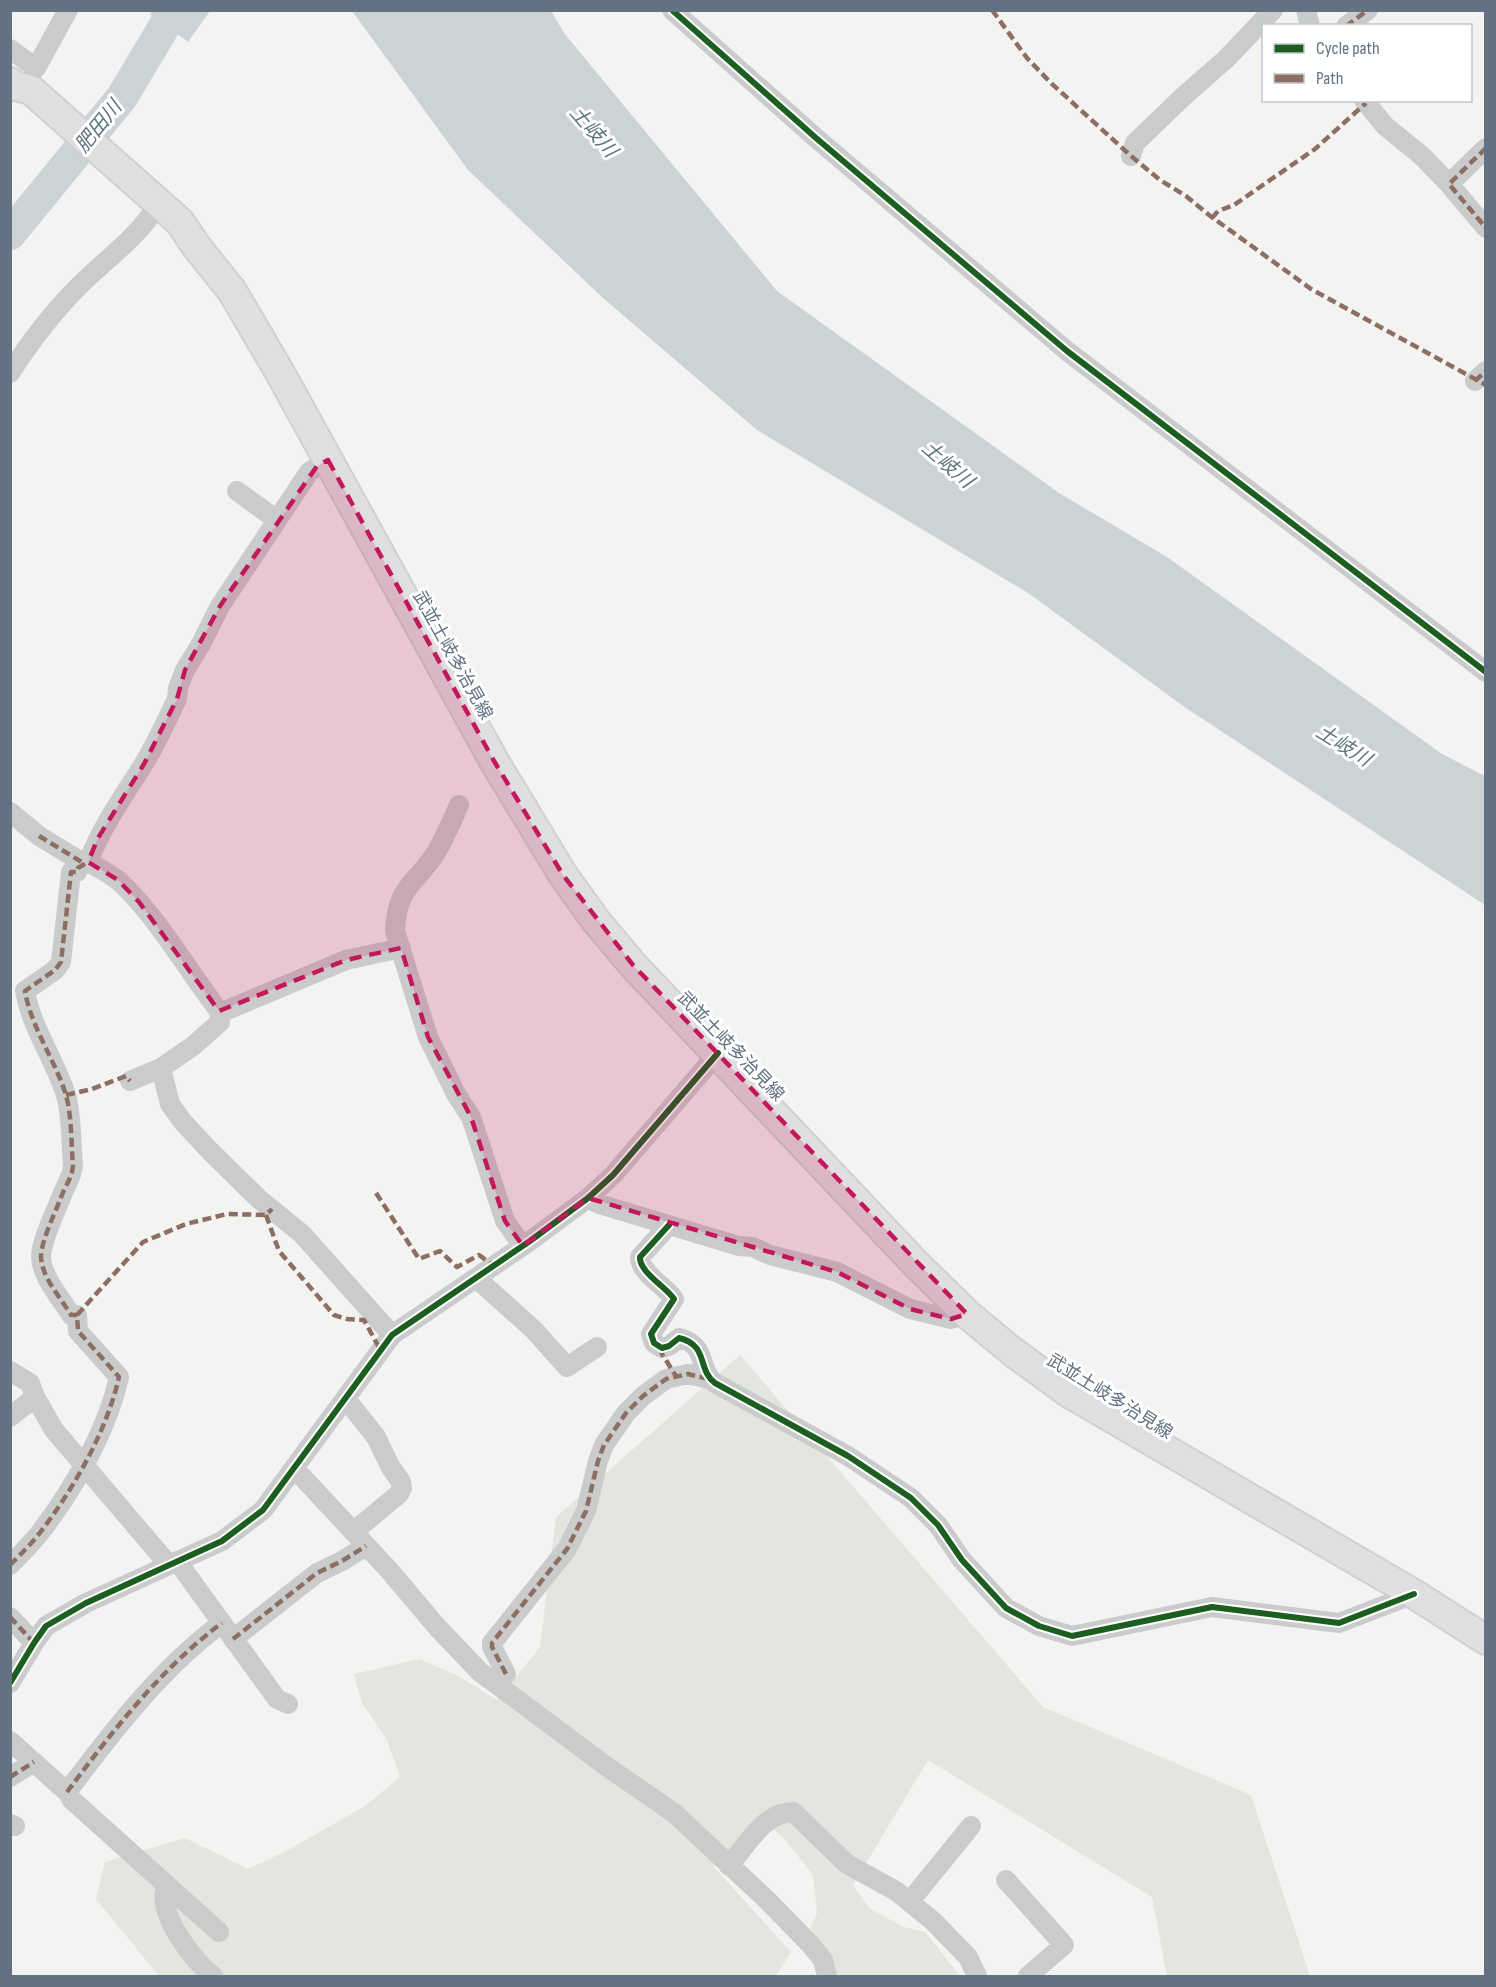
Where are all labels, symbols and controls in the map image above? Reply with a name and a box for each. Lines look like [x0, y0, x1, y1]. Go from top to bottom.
legend [1262, 24, 1472, 102]
text: Cycle path [1316, 38, 1380, 59]
text: Path [1316, 68, 1344, 89]
water label: 肥田川 [71, 94, 128, 157]
water label: 土岐川 [565, 101, 623, 164]
water label: 土岐川 [917, 436, 979, 495]
street label: 武並土岐多治見線 [408, 587, 497, 723]
water label: 土岐川 [1312, 720, 1377, 773]
street label: 武並土岐多治見線 [673, 987, 788, 1105]
street label: 武並土岐多治見線 [1043, 1349, 1176, 1443]

